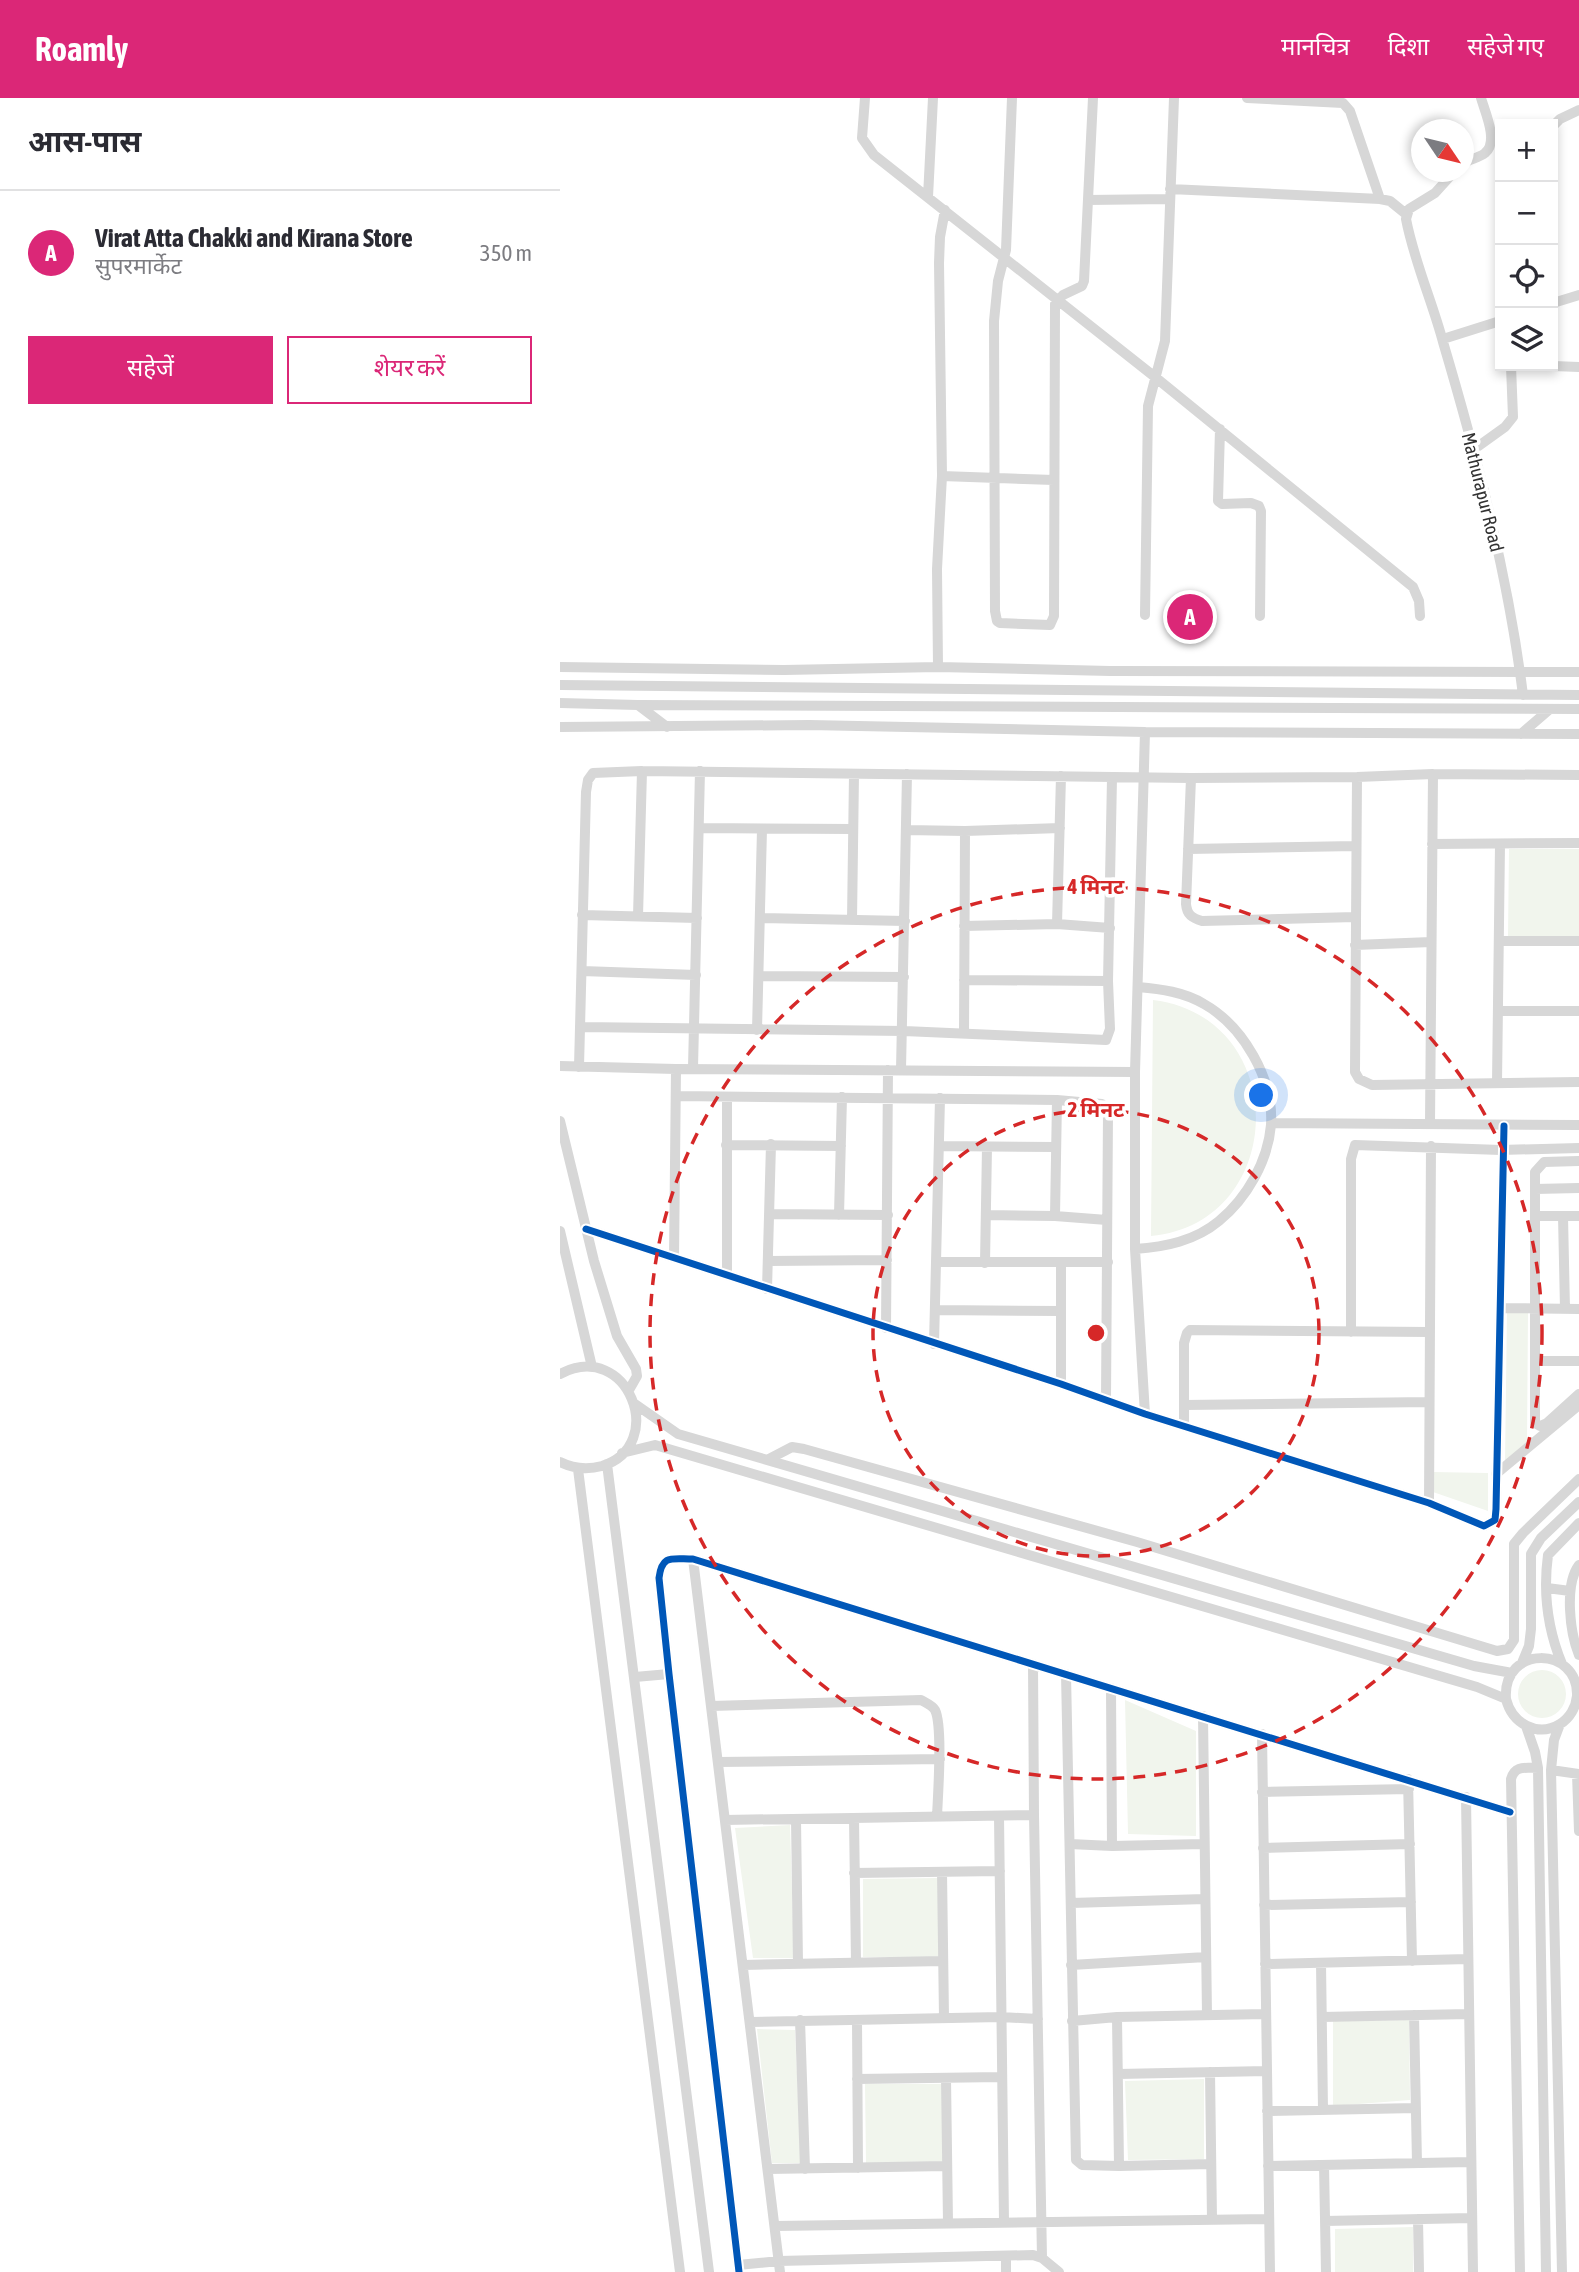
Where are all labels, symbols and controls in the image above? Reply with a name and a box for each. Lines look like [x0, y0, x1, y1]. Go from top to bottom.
text: Roamly [35, 30, 128, 68]
text: मानचित्र [1281, 33, 1350, 60]
text: दिशा [1388, 33, 1429, 60]
text: सहेजे गए [1467, 33, 1544, 60]
north arrow [1411, 119, 1474, 182]
map controls [1495, 119, 1558, 371]
button: + [1495, 119, 1558, 182]
text: आस-पास [28, 124, 141, 158]
button: − [1495, 182, 1558, 245]
text: Virat Atta Chakki and Kirana Store [95, 223, 413, 253]
text: A [45, 240, 57, 266]
text: 350 m [480, 240, 532, 266]
button: locate [1495, 245, 1558, 308]
text: सुपरमार्केट [95, 253, 182, 279]
button: layers [1495, 308, 1558, 371]
button: सहेजें [28, 336, 273, 404]
button: शेयर करें [287, 336, 532, 404]
street label: Mathurapur Road [1458, 430, 1508, 554]
pin: A [1167, 591, 1213, 643]
text: 4 मिनट [1067, 874, 1125, 898]
your location [1244, 1078, 1278, 1112]
text: 2 मिनट [1068, 1097, 1125, 1121]
centre of rings [1084, 1321, 1108, 1345]

